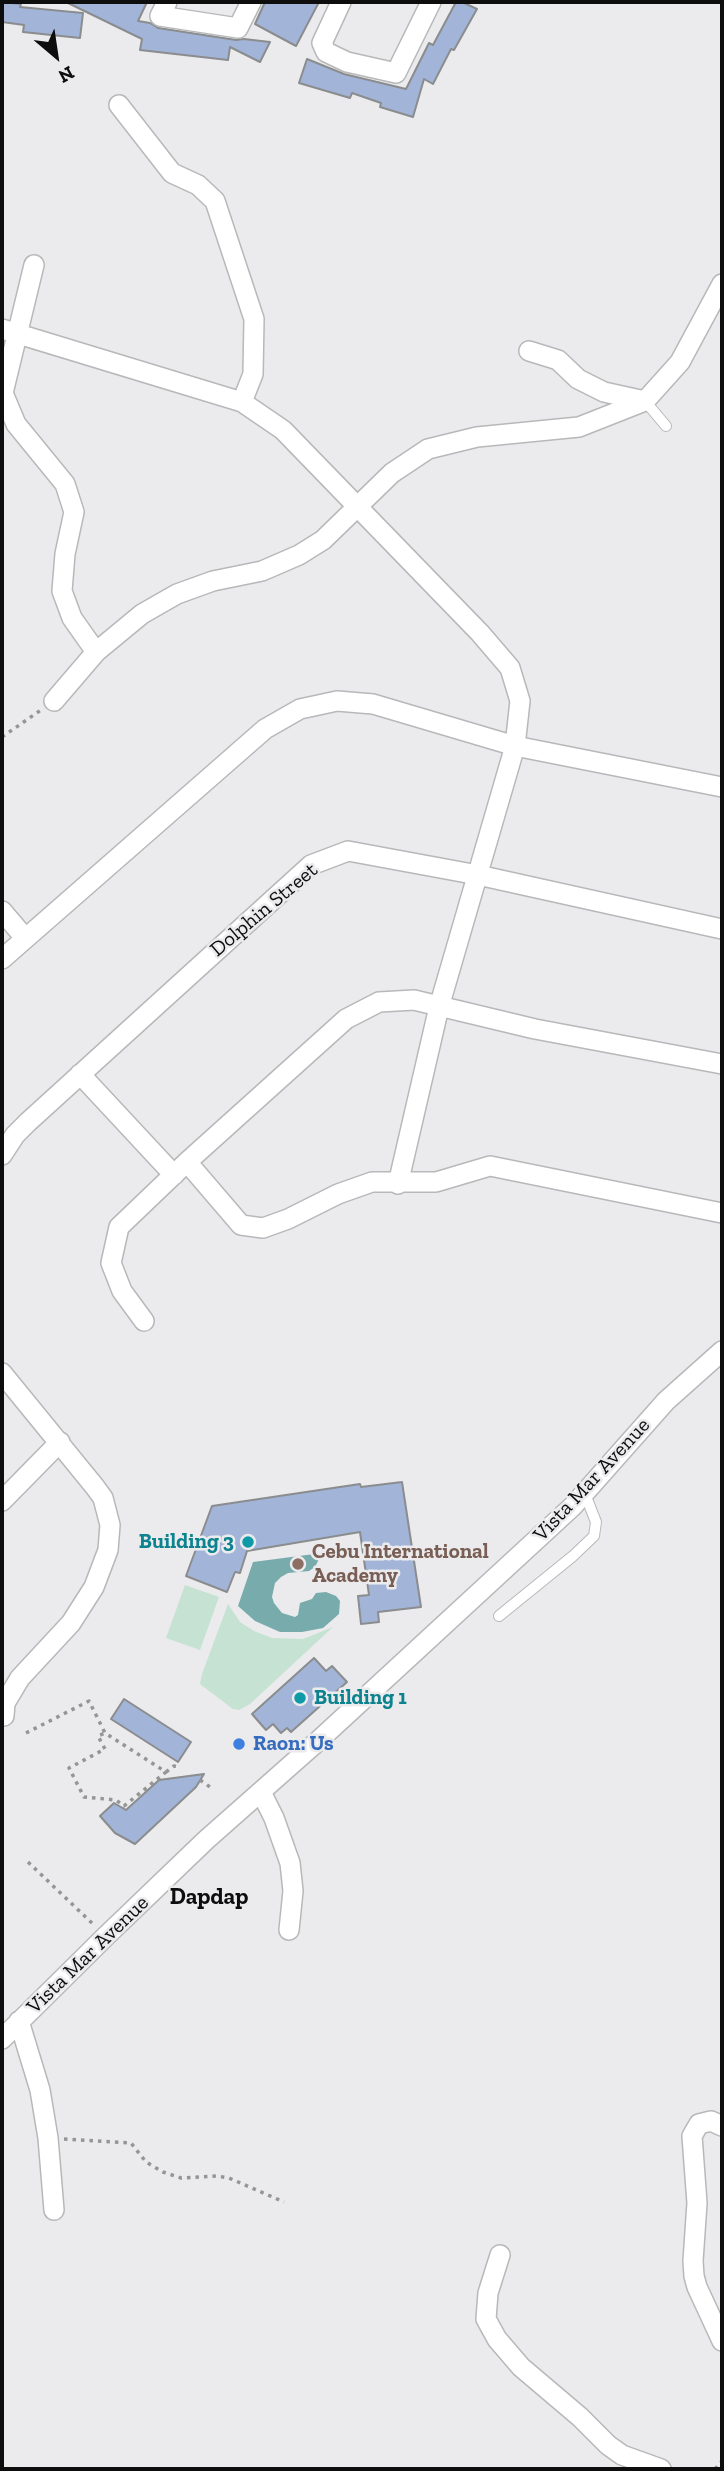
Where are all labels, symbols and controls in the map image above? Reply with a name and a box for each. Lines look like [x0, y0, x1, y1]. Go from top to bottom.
north arrow [21, 21, 91, 91]
text: N [55, 61, 78, 88]
street label: Dolphin Street [205, 858, 323, 962]
street label: Vista Mar Avenue [528, 1413, 656, 1547]
place label: Building 3 [139, 1529, 234, 1555]
marker: Building 3 [240, 1534, 256, 1550]
place label: Cebu International Academy [312, 1539, 489, 1589]
marker: Cebu International Academy [290, 1556, 306, 1572]
place label: Building 1 [314, 1685, 407, 1711]
marker: Building 1 [292, 1690, 308, 1706]
place label: Raon: Us [253, 1731, 334, 1757]
marker: Raon: Us [231, 1736, 247, 1752]
district label: Dapdap [170, 1883, 248, 1911]
street label: Vista Mar Avenue [22, 1891, 154, 2019]

